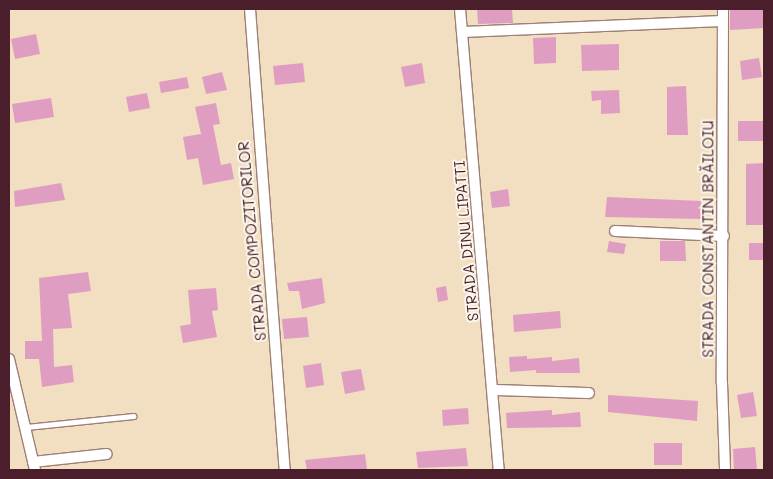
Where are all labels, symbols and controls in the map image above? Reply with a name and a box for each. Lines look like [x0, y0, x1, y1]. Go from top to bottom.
street label: STRADA CONSTANTIN BRĂILOIU [699, 120, 717, 358]
street label: STRADA COMPOZITORILOR [234, 140, 270, 342]
street label: STRADA DINU LIPATTI [450, 160, 482, 322]

